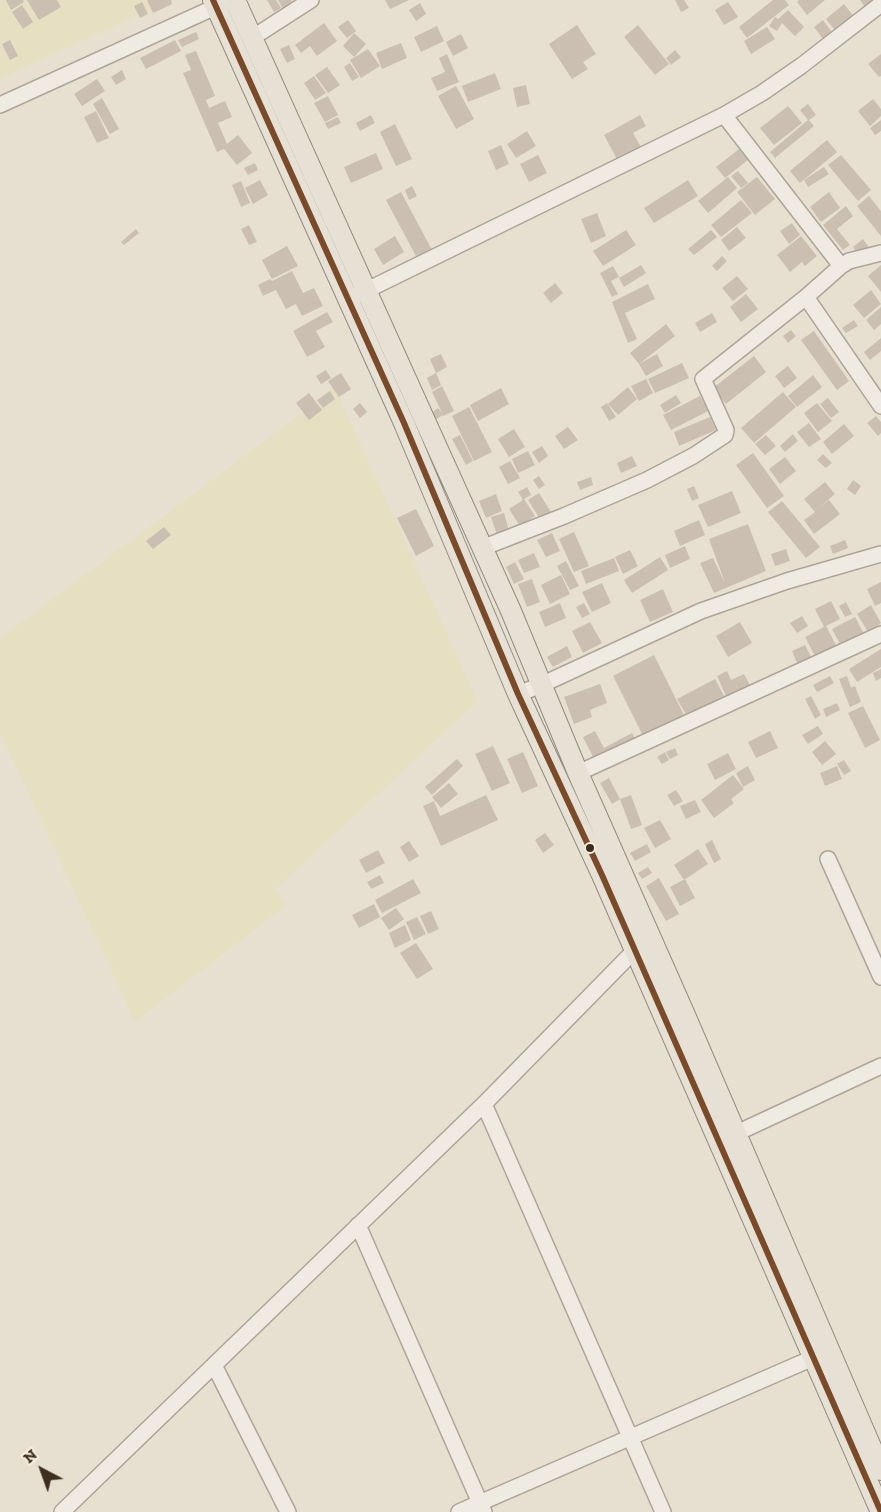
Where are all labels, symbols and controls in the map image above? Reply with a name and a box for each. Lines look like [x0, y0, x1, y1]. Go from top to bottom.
unlabelled marker [584, 842, 596, 854]
north arrow [12, 1440, 72, 1500]
text: N [19, 1445, 41, 1467]

